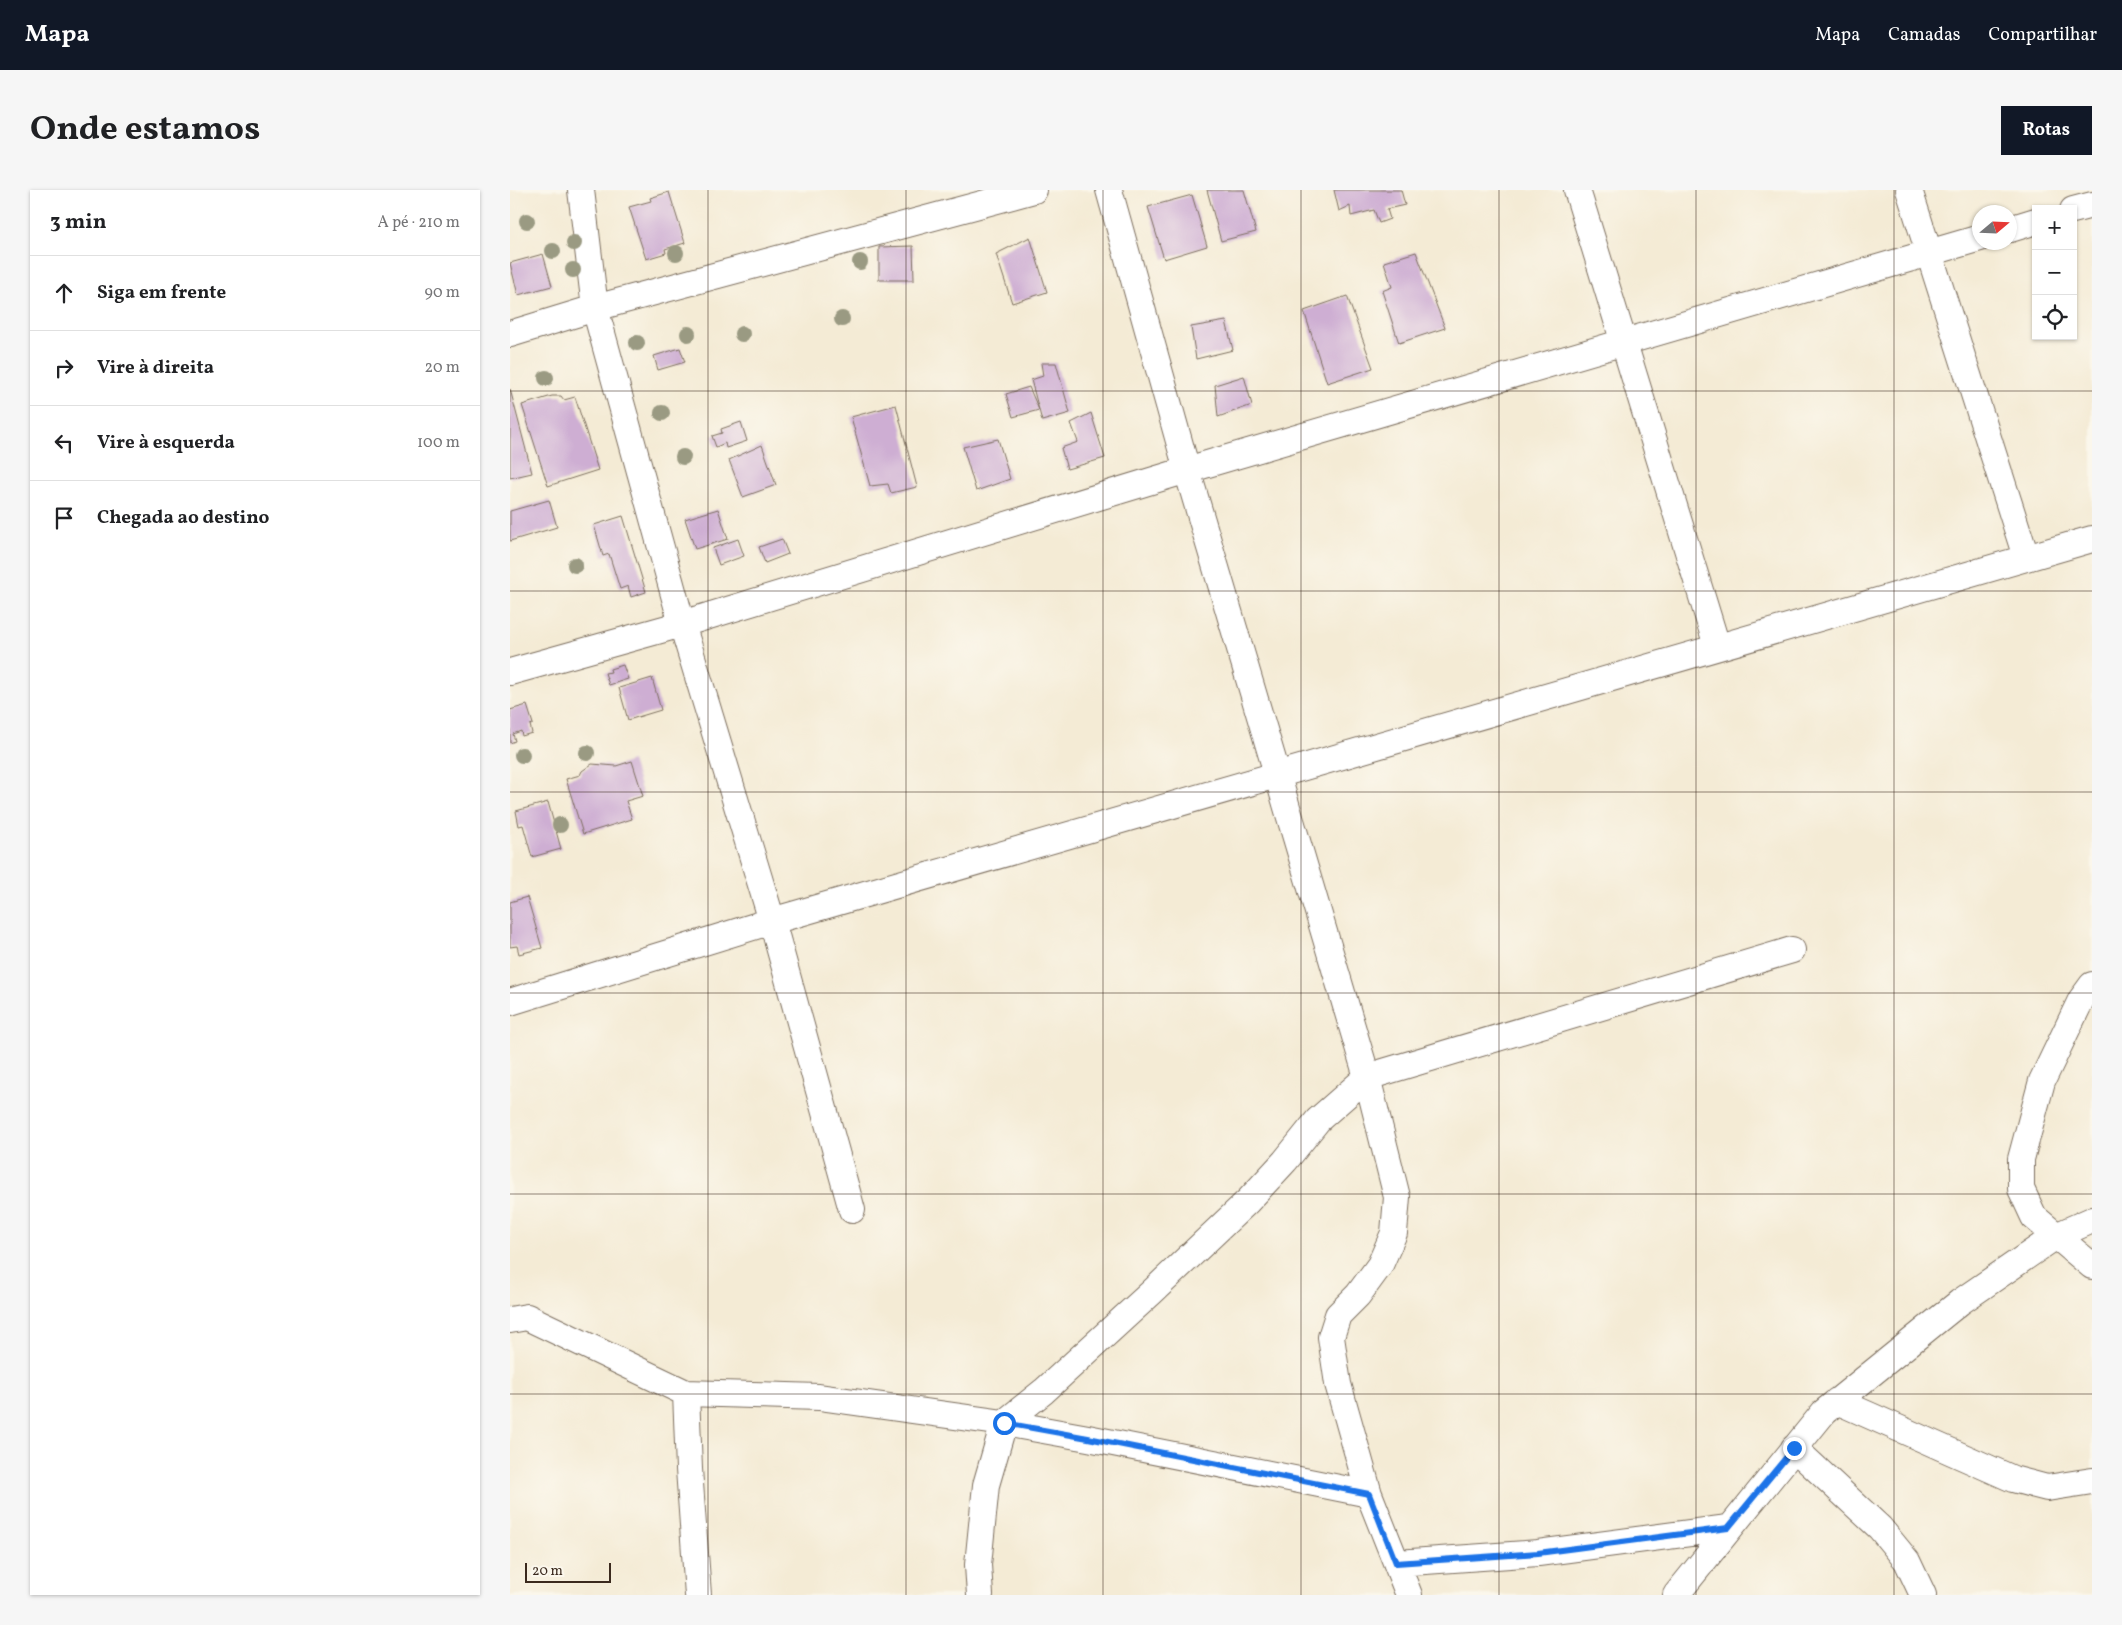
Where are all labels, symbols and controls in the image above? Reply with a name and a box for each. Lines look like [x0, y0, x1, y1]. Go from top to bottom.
text: Mapa [25, 18, 90, 52]
text: Mapa [1815, 23, 1860, 48]
text: Camadas [1888, 23, 1961, 48]
text: Compartilhar [1989, 23, 2097, 48]
text: Onde estamos [30, 106, 260, 154]
button: Rotas [2001, 106, 2092, 155]
north arrow [1972, 205, 2017, 250]
map controls [2032, 205, 2077, 340]
button: + [2032, 205, 2077, 250]
text: 3 min [50, 208, 106, 237]
text: A pé · 210 m [377, 212, 460, 234]
button: − [2032, 250, 2077, 295]
icon: ahead [50, 279, 78, 307]
text: Siga em frente [97, 280, 226, 306]
text: 90 m [424, 282, 460, 304]
button: locate [2032, 295, 2077, 340]
icon: right [50, 354, 78, 382]
text: Vire à direita [97, 355, 214, 381]
text: 20 m [425, 357, 460, 379]
icon: left [50, 429, 78, 457]
text: Vire à esquerda [97, 430, 235, 456]
text: 100 m [417, 432, 460, 454]
icon: arrive [50, 504, 78, 532]
text: Chegada ao destino [97, 505, 269, 531]
route start [993, 1412, 1016, 1435]
route end [1783, 1437, 1806, 1460]
scale bar [525, 1560, 611, 1583]
text: 20 m [532, 1562, 563, 1581]

